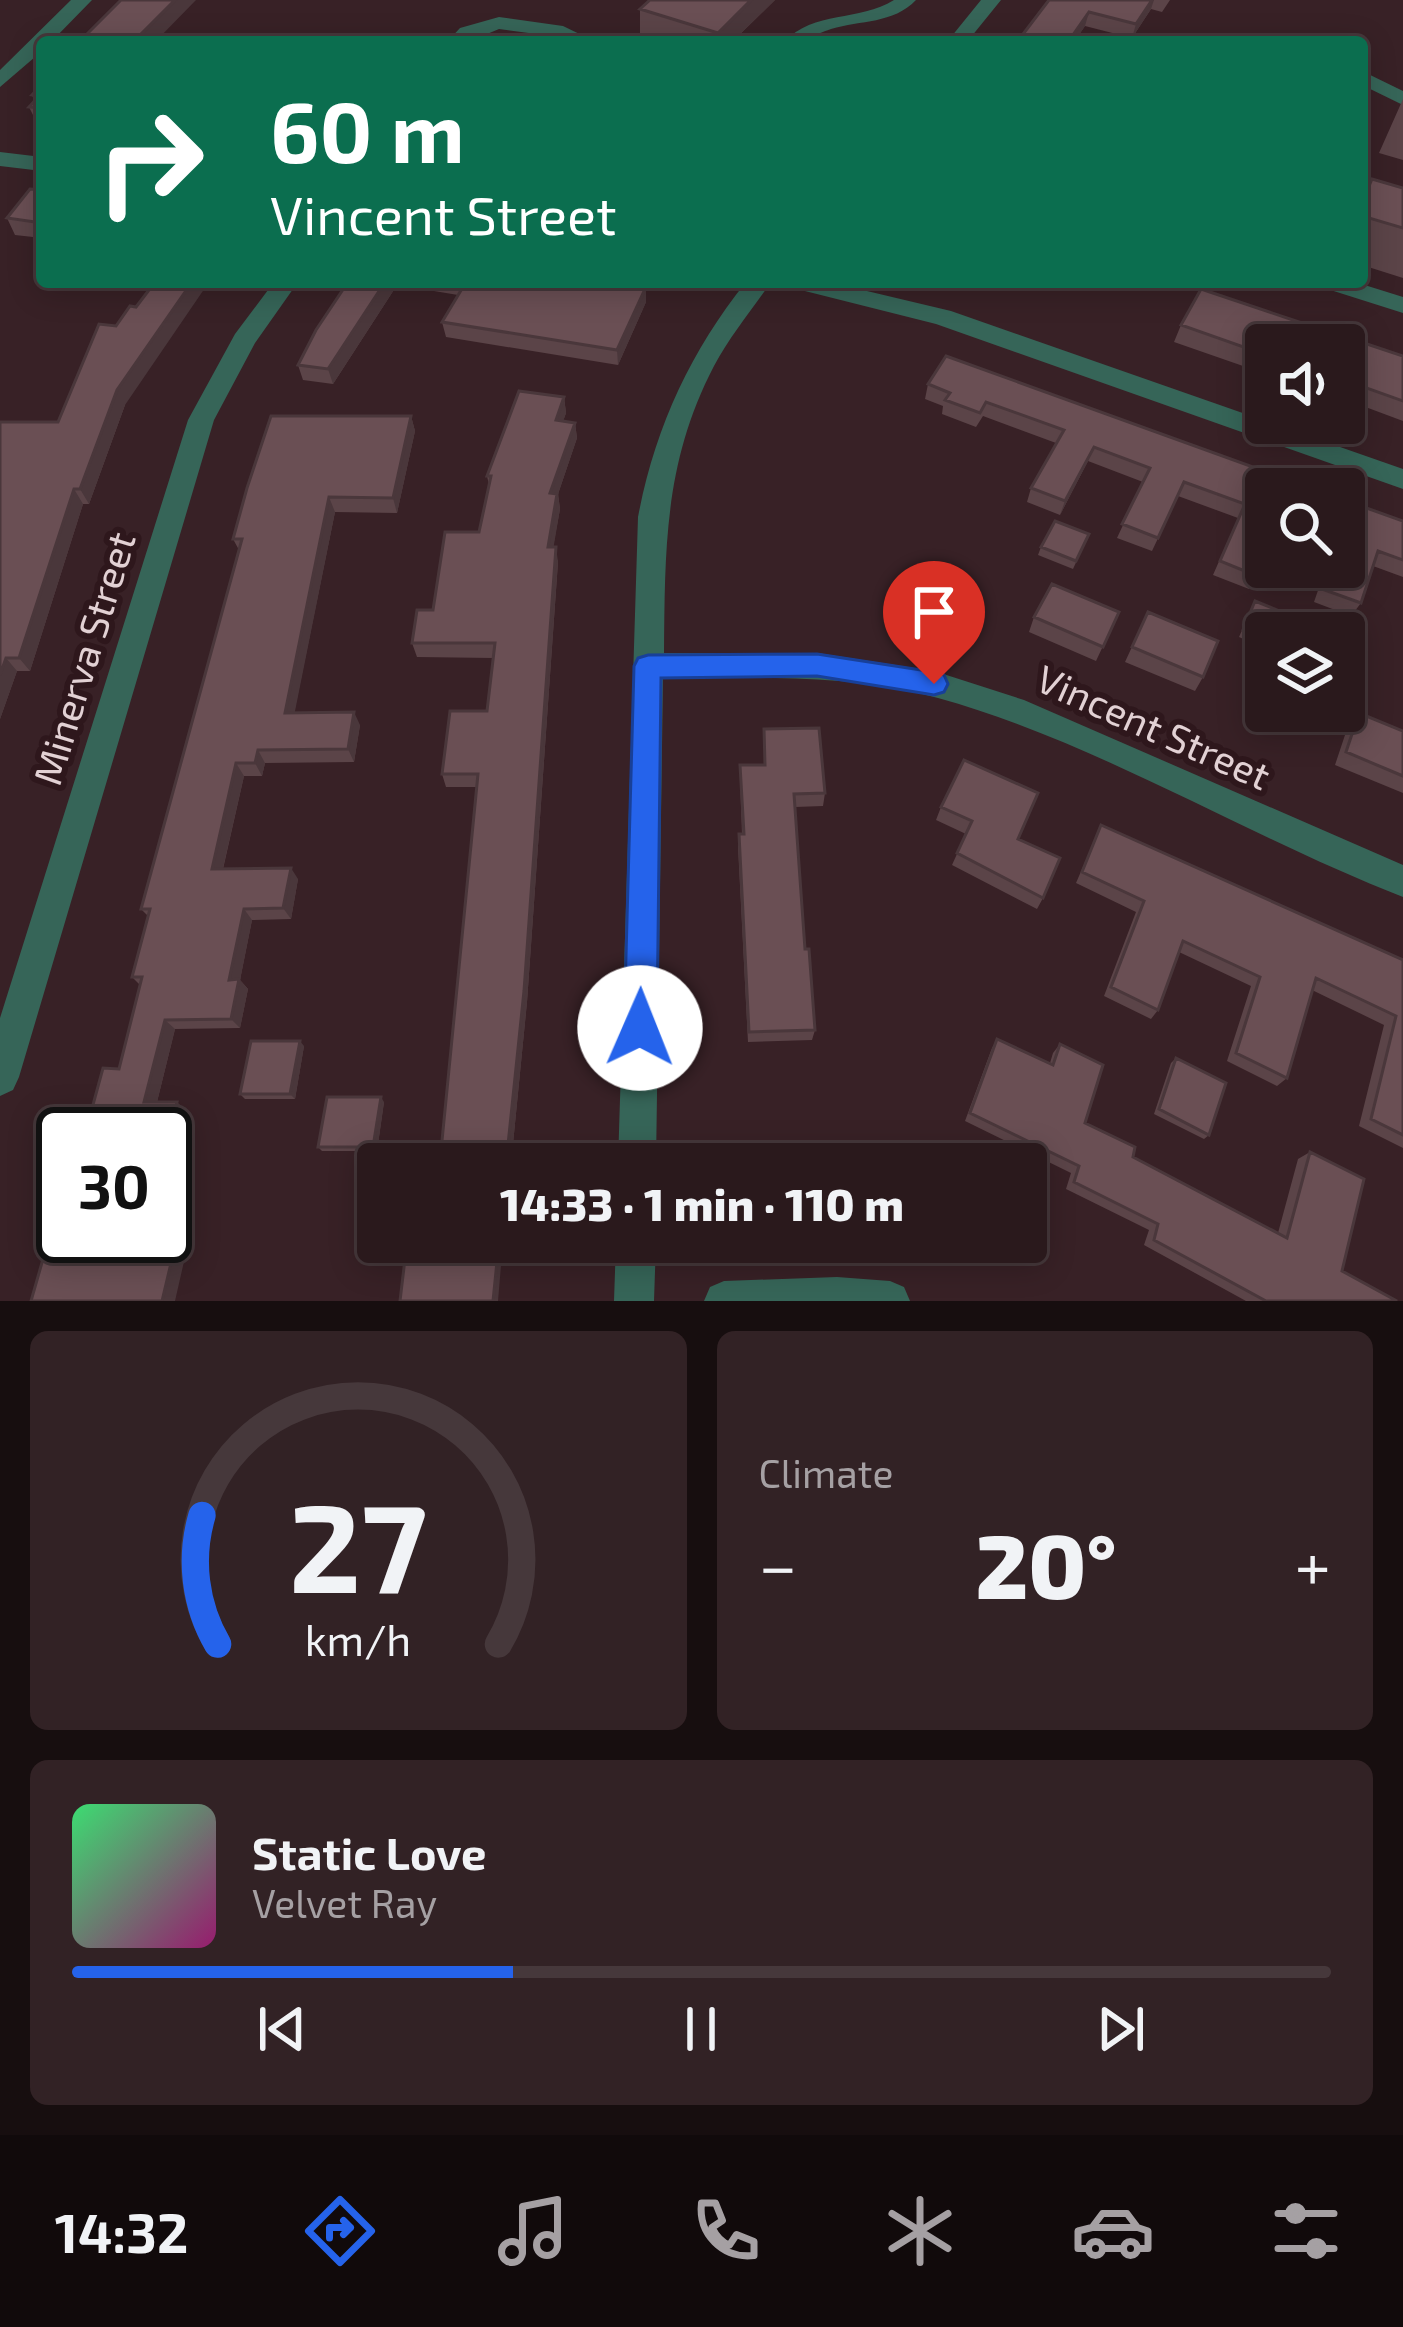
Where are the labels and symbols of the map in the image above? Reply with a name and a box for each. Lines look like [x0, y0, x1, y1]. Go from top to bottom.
street label: Minerva Street [22, 526, 144, 790]
pin [883, 561, 985, 684]
street label: Vincent Street [1030, 654, 1278, 798]
position arrow [577, 965, 703, 1091]
speed limit sign: 30 [36, 1107, 192, 1263]

